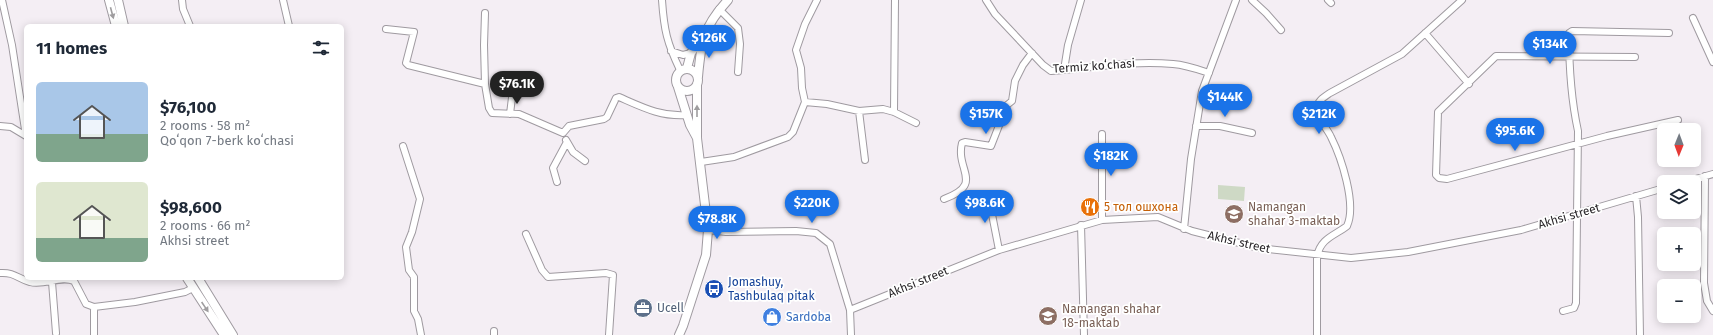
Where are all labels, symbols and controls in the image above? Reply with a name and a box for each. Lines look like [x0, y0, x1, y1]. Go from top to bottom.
one-way arrow [109, 7, 115, 19]
pin: $126K [681, 25, 737, 59]
text: $126K [692, 30, 726, 45]
pin: $134K [1522, 31, 1578, 65]
text: $134K [1532, 36, 1568, 51]
icon: filters [310, 37, 332, 59]
text: 11 homes [36, 38, 107, 59]
street label: Termiz koʻchasi [1052, 55, 1136, 76]
pin: $76.1K [484, 71, 550, 105]
text: $76.1K [499, 76, 535, 91]
pin: $144K [1197, 84, 1253, 118]
text: $144K [1207, 89, 1243, 104]
text: $76,100 [160, 97, 216, 118]
icon: home [68, 98, 116, 146]
pin: $157K [958, 101, 1014, 135]
pin: $212K [1291, 101, 1347, 135]
one-way arrow [694, 104, 700, 117]
text: $157K [969, 106, 1003, 121]
text: $212K [1302, 106, 1336, 121]
text: 2 rooms · 58 m² [160, 118, 250, 133]
pin: $95.6K [1482, 118, 1548, 152]
text: $95.6K [1495, 123, 1535, 138]
north arrow [1657, 123, 1701, 167]
map controls [1657, 123, 1701, 323]
text: Qoʻqon 7-berk koʻchasi [160, 133, 294, 148]
pin: $182K [1083, 143, 1139, 177]
text: $182K [1093, 148, 1129, 163]
button: layers [1657, 175, 1701, 219]
pin: $220K [784, 190, 840, 224]
pin: $98.6K [952, 190, 1018, 224]
text: $220K [794, 195, 830, 210]
text: $98.6K [965, 195, 1005, 210]
restaurant icon: 5 тол ошхона [1079, 196, 1101, 218]
text: $98,600 [160, 197, 222, 218]
icon: home [68, 198, 116, 246]
place label: 5 тол ошхона [1104, 200, 1178, 214]
place label: Namangan shahar 3-maktab [1248, 200, 1340, 228]
street label: Akhsi street [1536, 200, 1602, 232]
school or university icon: Namangan shahar 3-maktab [1223, 203, 1245, 225]
pin: $78.8K [684, 206, 750, 240]
text: $78.8K [697, 211, 737, 226]
text: 2 rooms · 66 m² [160, 218, 251, 233]
button: + [1657, 227, 1701, 271]
street label: Akhsi street [1206, 228, 1272, 256]
text: Akhsi street [160, 233, 229, 248]
street label: Akhsi street [886, 263, 951, 300]
place label: Jomashuy, Tashbulaq pitak [728, 275, 815, 303]
bus stop icon: Jomashuy, Tashbulaq pitak [703, 278, 725, 300]
button: − [1657, 279, 1701, 323]
office icon: Ucell [632, 297, 654, 319]
place label: Ucell [657, 301, 684, 315]
one-way arrow [201, 302, 209, 312]
place label: Namangan shahar 18-maktab [1062, 302, 1161, 330]
school or university icon: Namangan shahar 18-maktab [1037, 305, 1059, 327]
shop icon: Sardoba [761, 306, 783, 328]
place label: Sardoba [786, 310, 831, 324]

